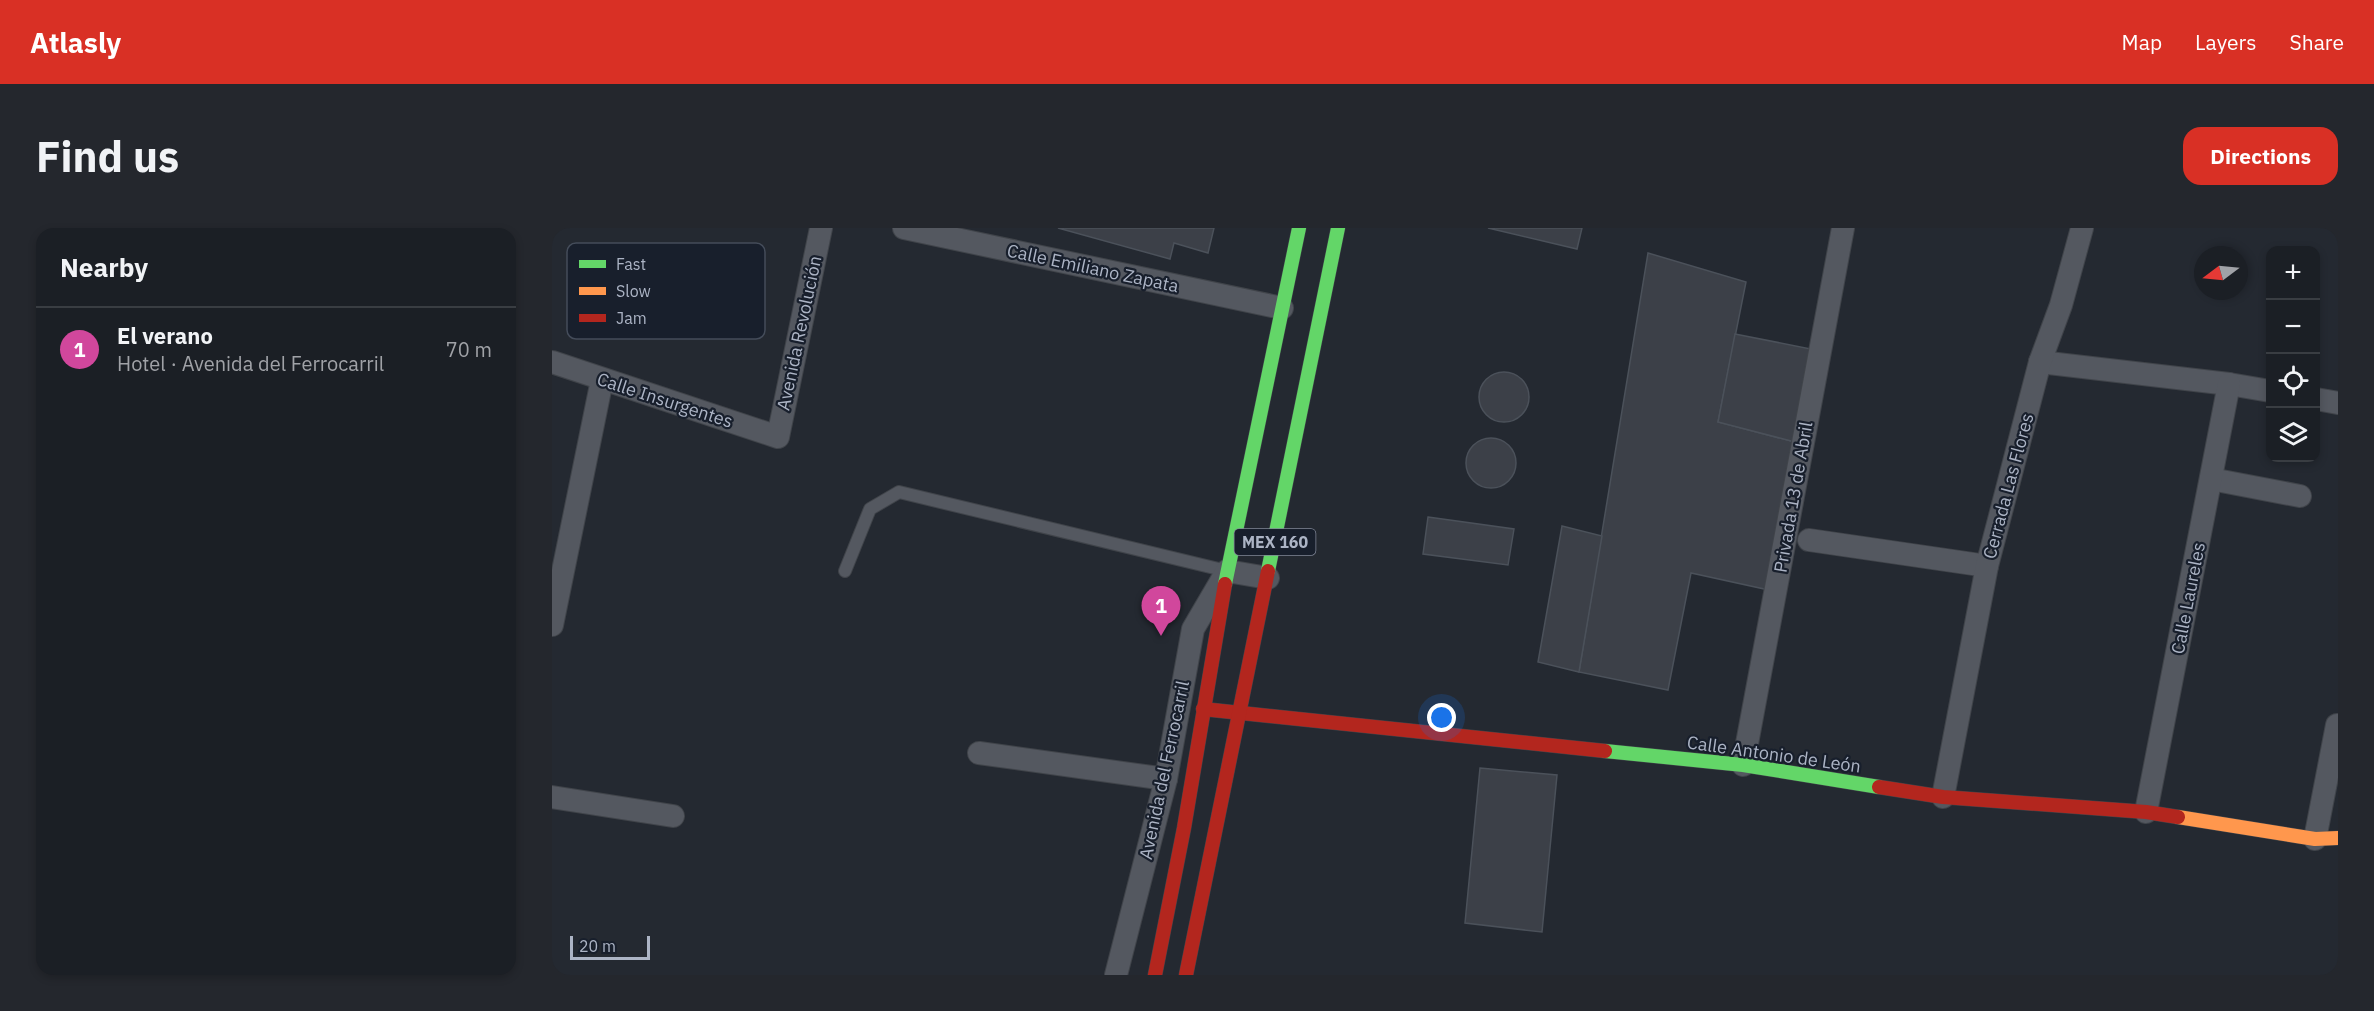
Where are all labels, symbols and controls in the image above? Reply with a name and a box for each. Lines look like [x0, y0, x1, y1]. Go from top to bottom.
text: Atlasly [30, 24, 121, 61]
text: Map [2122, 28, 2162, 56]
text: Layers [2195, 28, 2257, 56]
text: Share [2290, 28, 2344, 56]
button: Directions [2183, 127, 2338, 185]
text: Find us [36, 129, 179, 184]
street label: Calle Emiliano Zapata [1005, 239, 1181, 298]
legend [567, 243, 765, 339]
north arrow [2194, 246, 2248, 300]
map controls [2266, 246, 2320, 462]
button: + [2266, 246, 2320, 300]
text: Nearby [60, 250, 148, 284]
text: Fast [616, 254, 646, 274]
street label: Avenida Revolución [771, 254, 827, 412]
text: Slow [616, 281, 651, 301]
button: − [2266, 300, 2320, 354]
text: Jam [616, 308, 647, 328]
text: El verano [117, 321, 213, 350]
text: 1 [74, 336, 86, 363]
text: 70 m [446, 336, 492, 363]
text: Hotel · Avenida del Ferrocarril [117, 350, 384, 377]
button: locate [2266, 354, 2320, 408]
street label: Calle Insurgentes [594, 367, 736, 433]
button: layers [2266, 408, 2320, 462]
street label: Cerrada Las Flores [1977, 411, 2039, 561]
street label: Privada 13 de Abril [1768, 420, 1818, 574]
road number: MEX 160 [1234, 529, 1316, 555]
street label: Calle Laureles [2166, 540, 2210, 656]
pin: 1 [1142, 586, 1180, 636]
street label: Avenida del Ferrocarril [1134, 678, 1194, 862]
your location [1427, 703, 1456, 732]
street label: Calle Antonio de León [1686, 730, 1862, 778]
scale bar [570, 933, 650, 960]
text: 20 m [579, 936, 616, 956]

